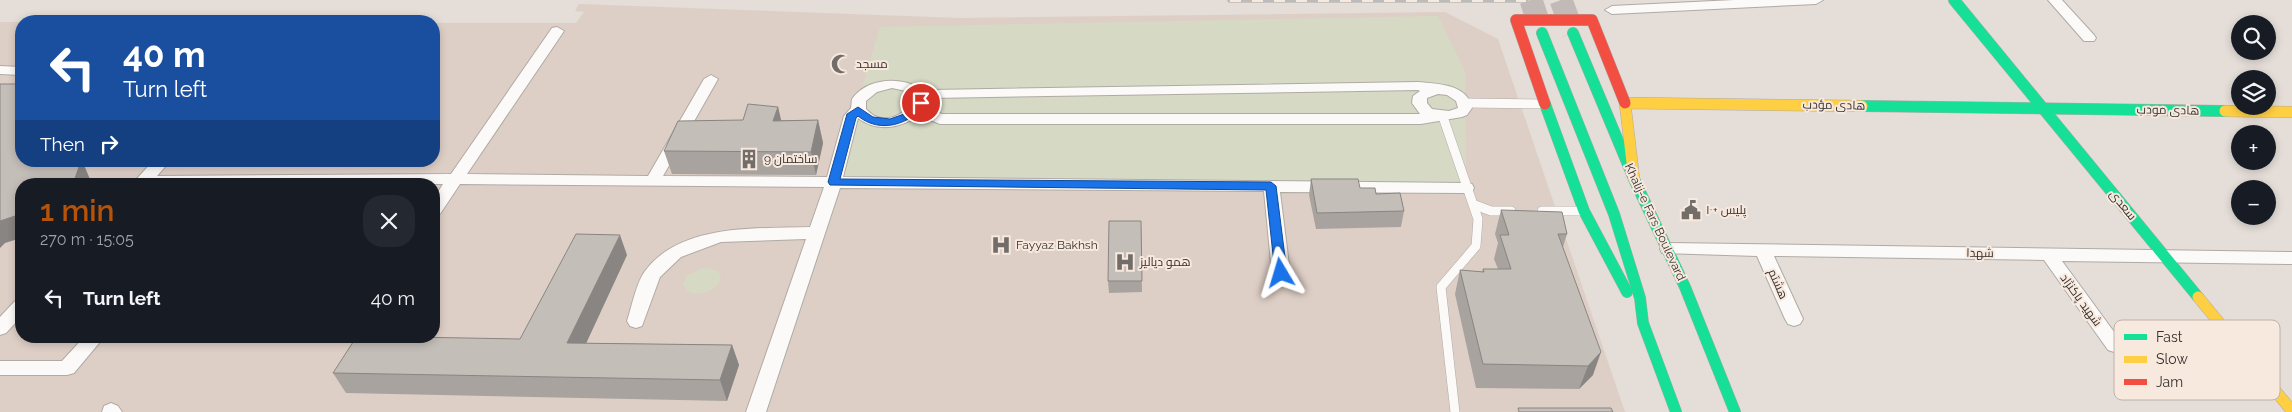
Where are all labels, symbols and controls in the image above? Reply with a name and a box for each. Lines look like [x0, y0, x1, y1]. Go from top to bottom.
map controls [2231, 15, 2276, 225]
button: search [2231, 15, 2276, 60]
text: 40 m [123, 34, 205, 75]
icon: left [40, 35, 105, 100]
mosque icon: مسجد [830, 53, 852, 75]
place label: مسجد [856, 57, 888, 71]
button: layers [2231, 70, 2276, 115]
text: Turn left [123, 76, 207, 102]
pin [900, 82, 942, 124]
icon: arrive [907, 89, 935, 117]
street label: هادی مؤدب [1803, 97, 1865, 113]
street label: هادی مودب [2137, 102, 2199, 118]
button: + [2231, 125, 2276, 170]
icon: right [95, 130, 123, 158]
text: Then [40, 133, 85, 155]
building icon: ساختمان 9 [738, 148, 760, 170]
place label: ساختمان 9 [764, 152, 817, 166]
street label: Khalij-e Fars Boulevard [1622, 161, 1688, 283]
button: − [2231, 180, 2276, 225]
street label: سعدی [2107, 187, 2139, 223]
text: 1 min [40, 193, 115, 228]
button: close [363, 195, 415, 247]
public building icon: پلیس +۱۰ [1680, 199, 1702, 221]
place label: پلیس +۱۰ [1706, 203, 1747, 219]
text: 270 m · 15:05 [40, 230, 134, 249]
hospital icon: Fayyaz Bakhsh [990, 234, 1012, 256]
place label: Fayyaz Bakhsh [1016, 238, 1098, 252]
position arrow [1254, 246, 1306, 298]
street label: شهدا [1966, 246, 1994, 260]
hospital icon: همو دیالیز [1114, 251, 1136, 273]
place label: همو دیالیز [1139, 255, 1191, 269]
street label: هشتم [1764, 267, 1791, 302]
street label: شهید پاکنژاد [2056, 271, 2105, 330]
icon: left [40, 284, 68, 312]
text: Turn left [83, 287, 160, 309]
text: 40 m [371, 287, 415, 309]
legend [2114, 320, 2280, 400]
text: Fast [2156, 329, 2183, 345]
text: Slow [2156, 351, 2188, 367]
text: Jam [2156, 374, 2183, 390]

